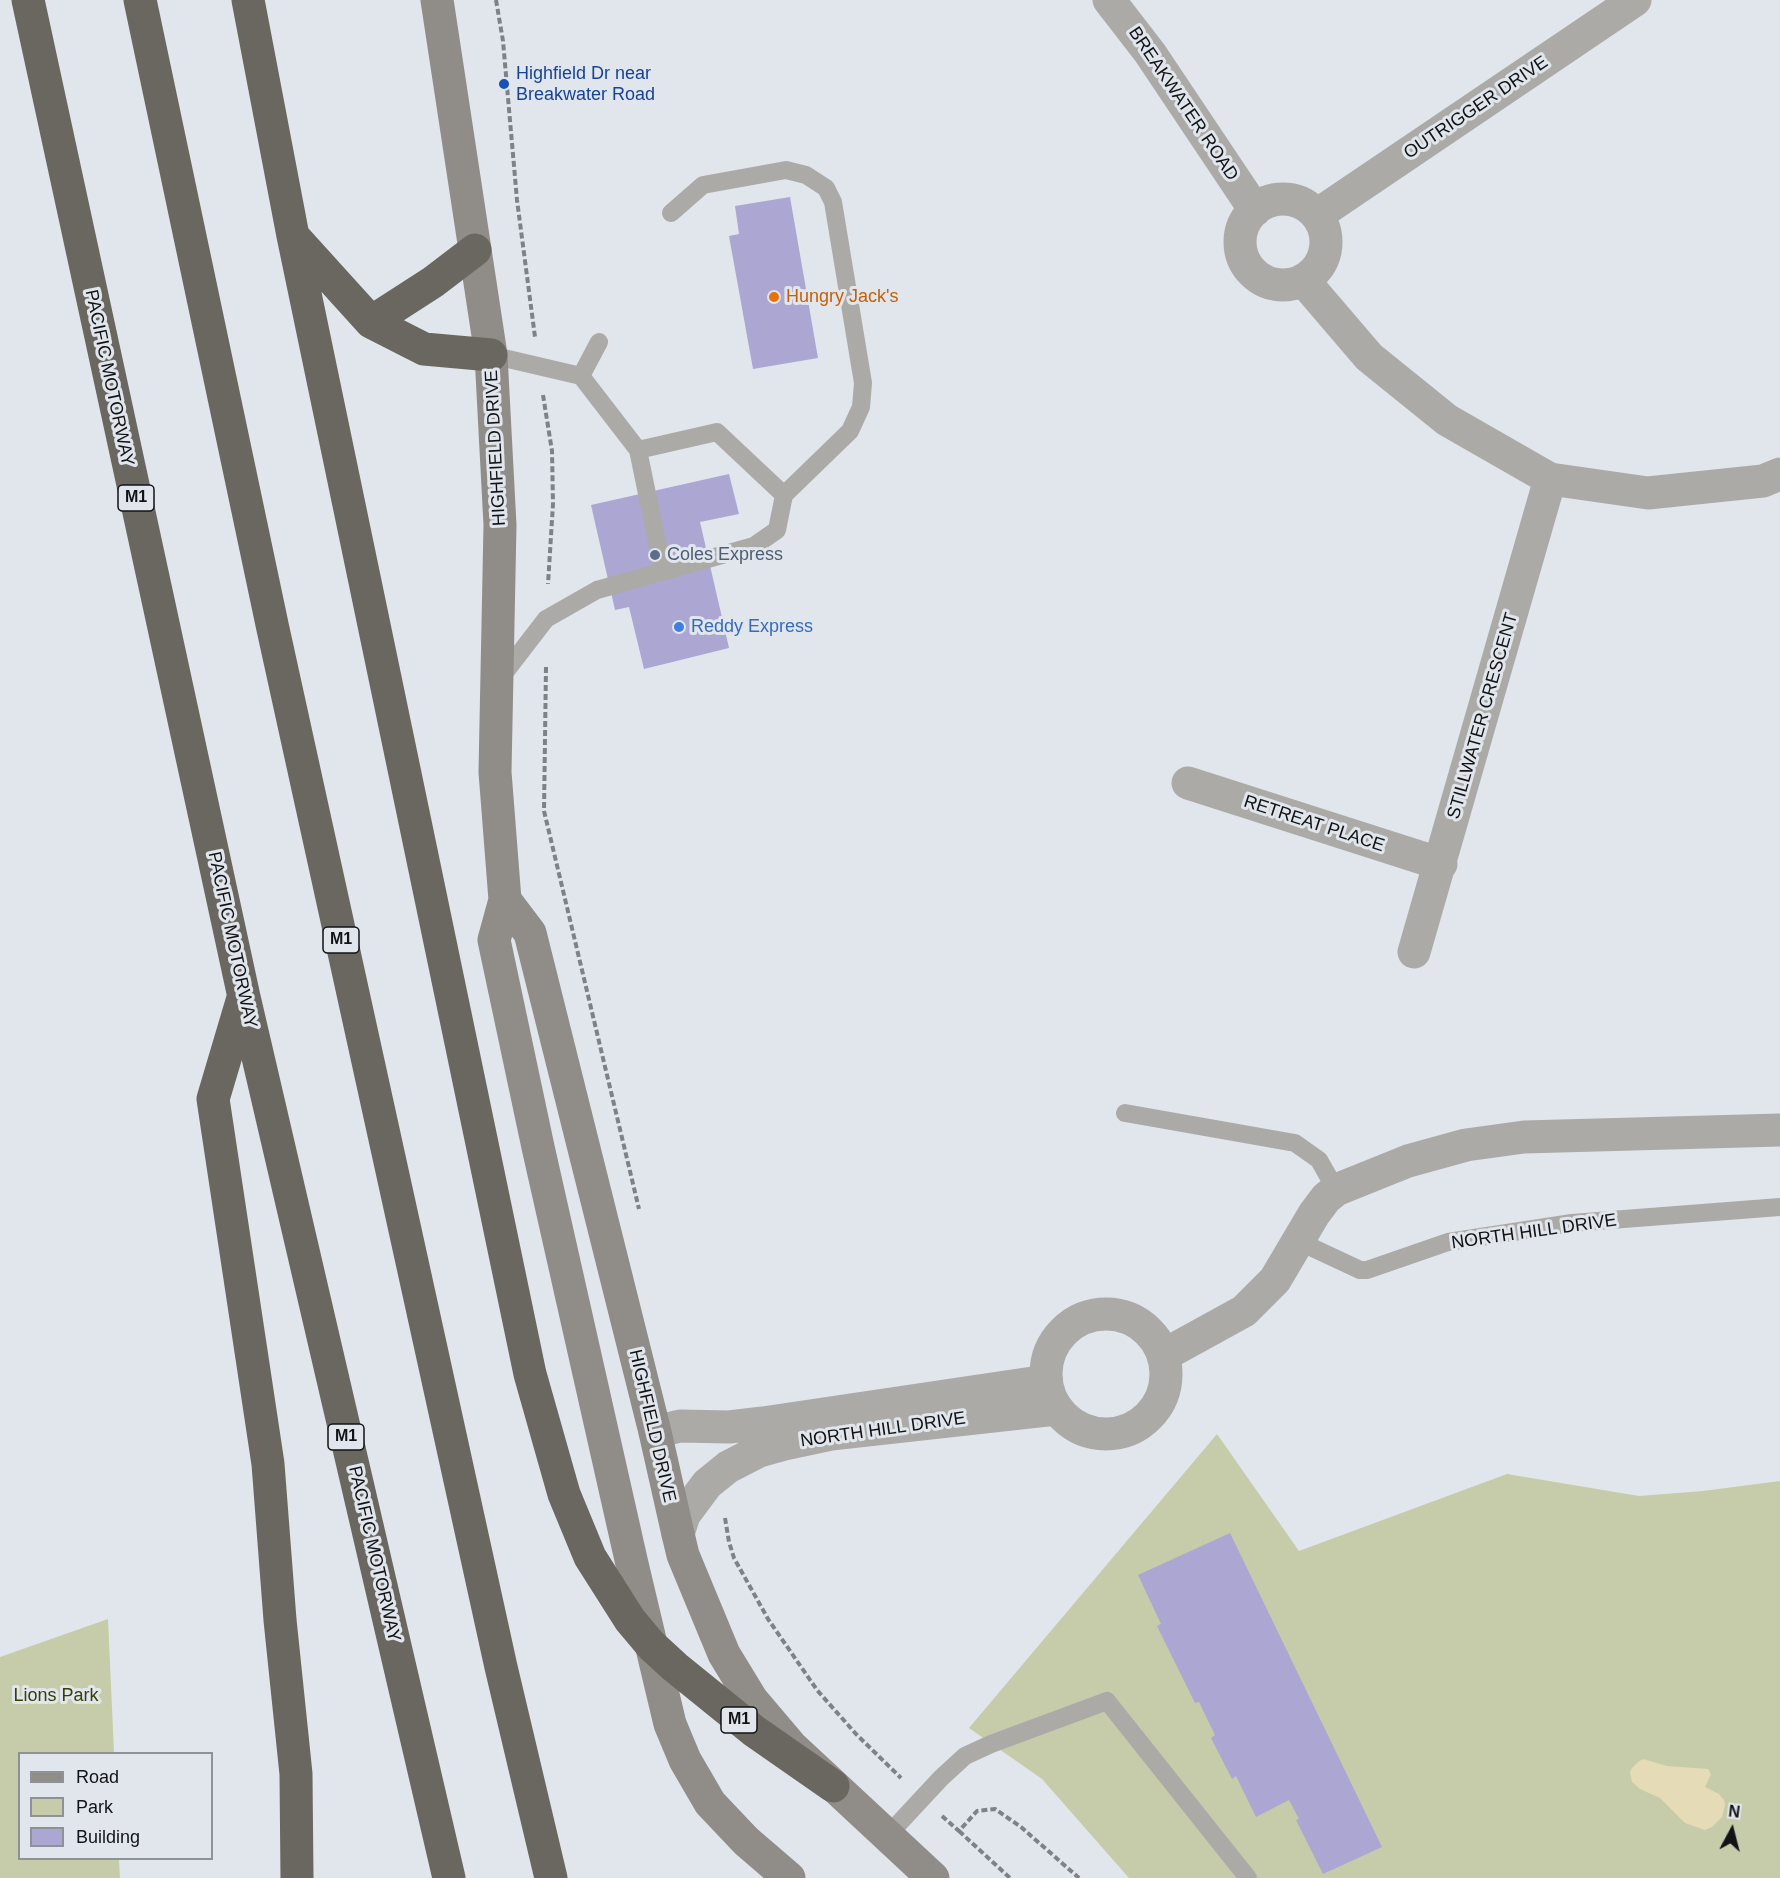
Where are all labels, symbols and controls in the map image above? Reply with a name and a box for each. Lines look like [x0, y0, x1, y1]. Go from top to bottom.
street label: BREAKWATER ROAD [1123, 23, 1243, 185]
street label: OUTRIGGER DRIVE [1400, 52, 1552, 164]
place label: Highfield Dr near Breakwater Road [516, 63, 655, 106]
marker: Highfield Dr near Breakwater Road [497, 77, 511, 91]
place label: Hungry Jack's [786, 286, 898, 308]
street label: PACIFIC MOTORWAY [80, 288, 138, 468]
marker: Hungry Jack's [767, 290, 781, 304]
street label: HIGHFIELD DRIVE [481, 370, 511, 526]
road number: M1 [118, 485, 154, 511]
place label: Coles Express [667, 544, 783, 566]
marker: Coles Express [648, 548, 662, 562]
street label: STILLWATER CRESCENT [1443, 610, 1523, 822]
place label: Reddy Express [691, 616, 813, 638]
marker: Reddy Express [672, 620, 686, 634]
street label: RETREAT PLACE [1241, 791, 1387, 857]
street label: PACIFIC MOTORWAY [203, 850, 261, 1030]
road number: M1 [323, 927, 359, 953]
street label: NORTH HILL DRIVE [1450, 1210, 1618, 1254]
street label: HIGHFIELD DRIVE [624, 1348, 680, 1504]
street label: NORTH HILL DRIVE [799, 1408, 967, 1452]
road number: M1 [328, 1424, 364, 1450]
street label: PACIFIC MOTORWAY [343, 1464, 405, 1644]
park label: Lions Park [13, 1685, 99, 1707]
road number: M1 [721, 1707, 757, 1733]
legend [18, 1752, 213, 1860]
text: Road [76, 1767, 119, 1787]
text: Park [76, 1797, 113, 1817]
north arrow [1702, 1800, 1762, 1860]
text: N [1727, 1802, 1741, 1821]
text: Building [76, 1827, 140, 1847]

